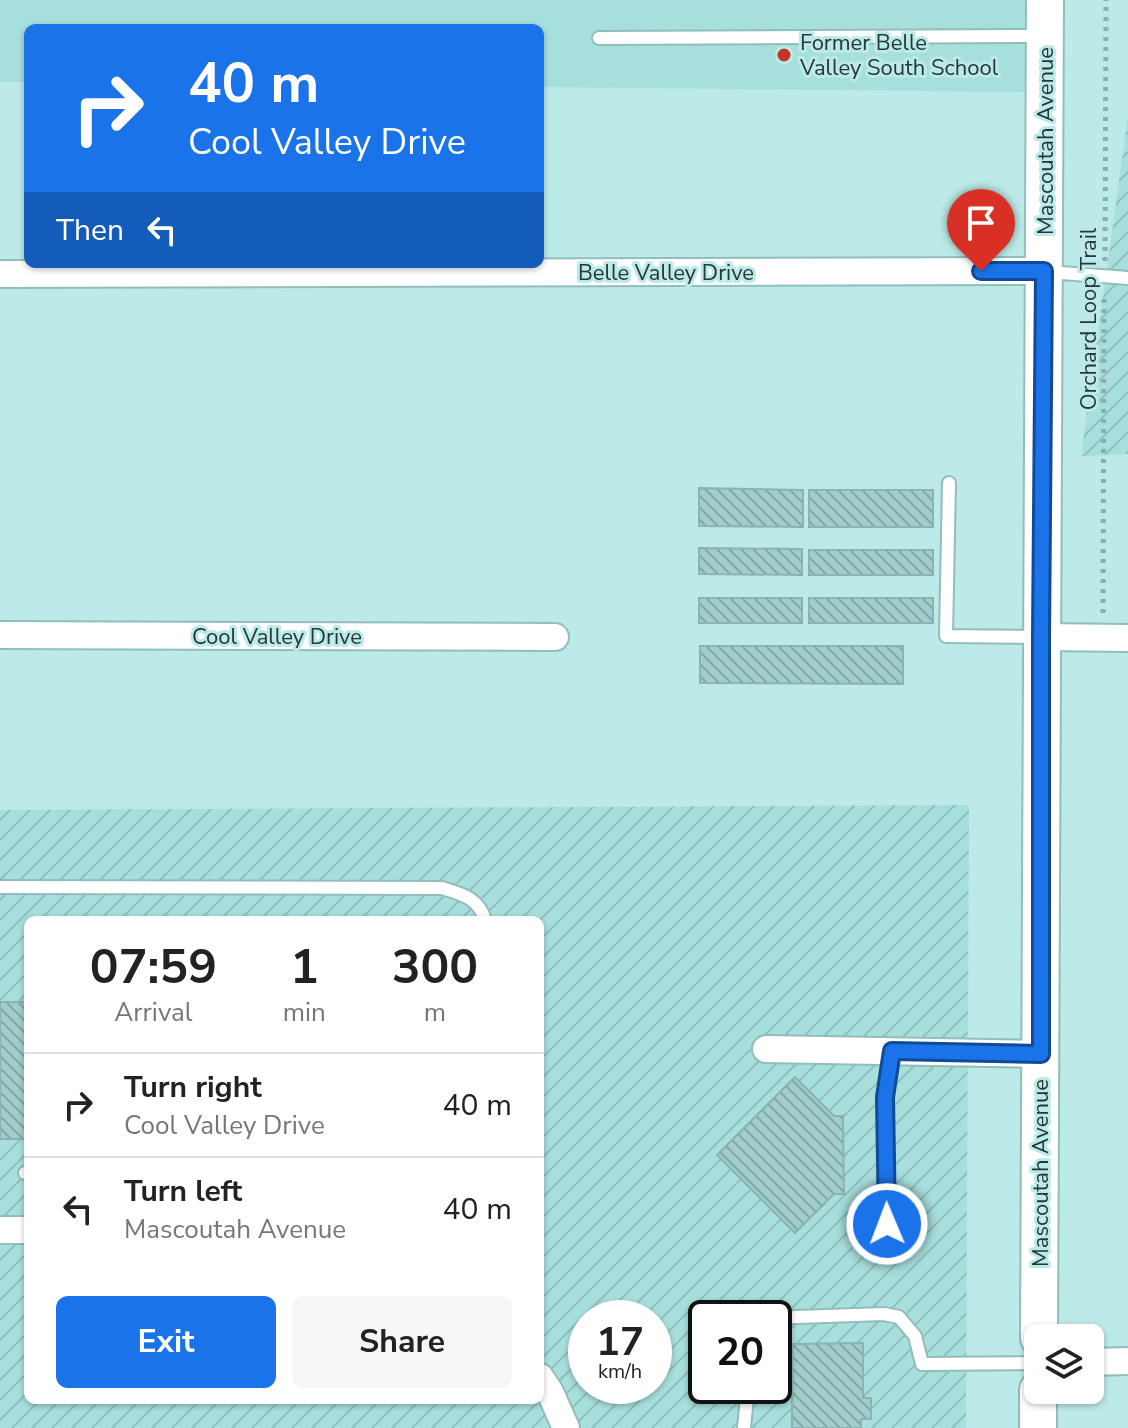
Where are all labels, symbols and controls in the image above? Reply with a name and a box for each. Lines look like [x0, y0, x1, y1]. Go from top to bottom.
place label: Former Belle Valley South School [799, 28, 999, 83]
text: 40 m [188, 45, 319, 122]
marker: Former Belle Valley South School [775, 46, 793, 64]
street label: Mascoutah Avenue [1031, 47, 1061, 235]
icon: right [56, 56, 160, 160]
text: Cool Valley Drive [188, 118, 466, 167]
pin [947, 189, 1015, 271]
icon: arrive [959, 201, 1003, 245]
icon: left [140, 208, 184, 252]
text: Then [56, 210, 124, 251]
street label: Orchard Loop Trail [1074, 227, 1104, 410]
street label: Belle Valley Drive [578, 258, 754, 288]
street label: Cool Valley Drive [192, 622, 362, 652]
text: 07:59 [90, 934, 217, 1000]
text: 1 [290, 934, 319, 1000]
text: 300 [392, 934, 478, 1000]
text: Arrival [114, 995, 193, 1030]
text: min [283, 995, 326, 1030]
text: m [424, 995, 446, 1030]
text: Turn right [124, 1067, 262, 1108]
street label: Mascoutah Avenue [1026, 1079, 1056, 1267]
icon: right [56, 1083, 100, 1127]
text: 40 m [443, 1085, 512, 1126]
text: Cool Valley Drive [124, 1108, 325, 1143]
text: Turn left [124, 1171, 242, 1212]
position arrow [845, 1182, 929, 1266]
icon: left [56, 1187, 100, 1231]
text: 40 m [443, 1189, 512, 1230]
text: Mascoutah Avenue [124, 1212, 346, 1247]
button: Exit [56, 1296, 276, 1388]
button: Share [292, 1296, 512, 1388]
speed limit sign: 20 [688, 1300, 792, 1404]
text: 17 [596, 1315, 644, 1369]
map controls [1024, 1324, 1104, 1404]
button: layers [1024, 1324, 1104, 1404]
text: km/h [598, 1358, 642, 1385]

